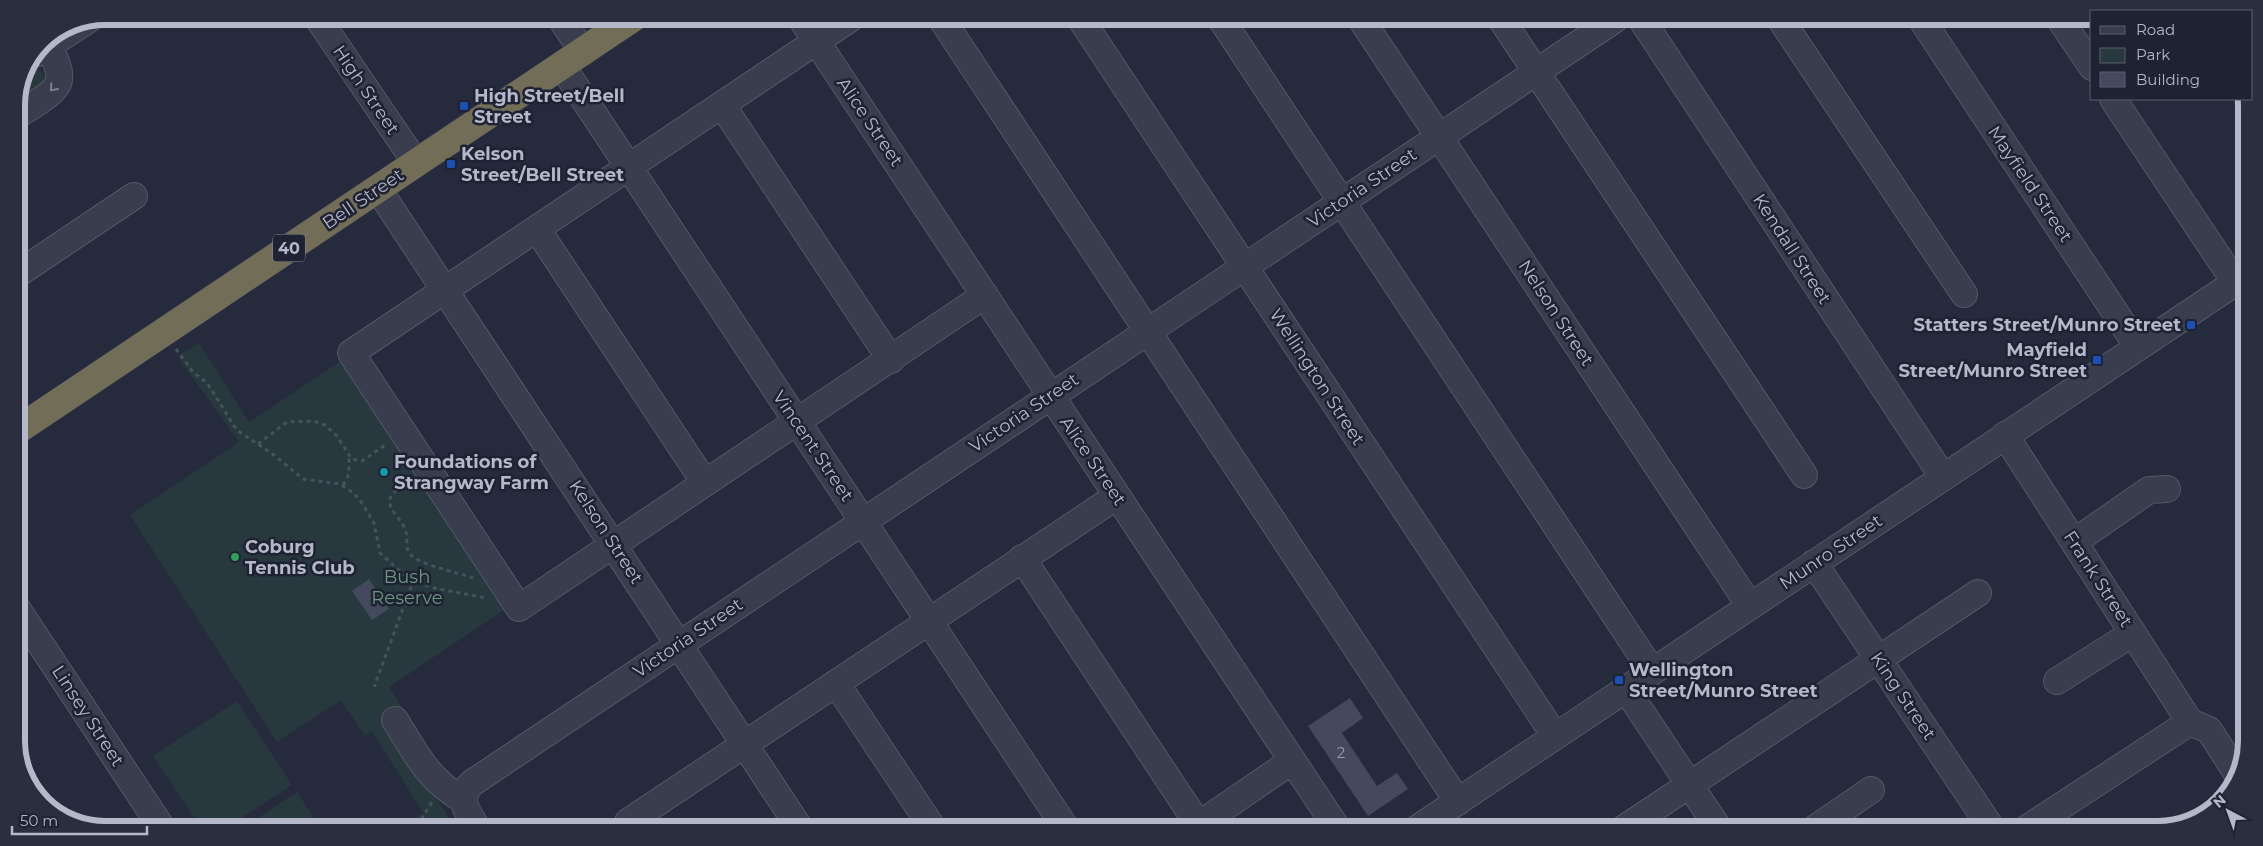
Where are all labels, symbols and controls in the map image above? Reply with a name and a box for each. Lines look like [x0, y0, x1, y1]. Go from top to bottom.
legend [2090, 10, 2253, 100]
text: Road [2136, 20, 2175, 39]
street label: High Street [328, 41, 404, 139]
text: Park [2136, 45, 2170, 64]
text: Building [2136, 70, 2200, 89]
street label: Alice Street [832, 73, 908, 171]
one-way arrow [50, 82, 59, 91]
place label: High Street/Bell Street [474, 85, 625, 128]
marker: High Street/Bell Street [458, 100, 470, 112]
street label: Mayfield Street [1983, 122, 2077, 246]
place label: Kelson Street/Bell Street [461, 143, 624, 186]
street label: Victoria Street [1303, 143, 1421, 233]
marker: Kelson Street/Bell Street [445, 158, 457, 170]
street label: Bell Street [318, 164, 408, 234]
street label: Kendall Street [1748, 190, 1836, 308]
road number: 40 [273, 234, 305, 262]
street label: Nelson Street [1514, 256, 1598, 370]
street label: Wellington Street [1265, 305, 1369, 449]
place label: Statters Street/Munro Street [1914, 314, 2181, 336]
marker: Statters Street/Munro Street [2185, 319, 2197, 331]
place label: Mayfield Street/Munro Street [1899, 339, 2087, 382]
marker: Mayfield Street/Munro Street [2091, 354, 2103, 366]
street label: Victoria Street [965, 368, 1083, 458]
street label: Vincent Street [768, 386, 858, 506]
street label: Alice Street [1055, 412, 1131, 510]
place label: Foundations of Strangway Farm [394, 451, 549, 494]
marker: Foundations of Strangway Farm [378, 466, 390, 478]
street label: Kelson Street [564, 476, 648, 588]
street label: Munro Street [1776, 510, 1886, 594]
street label: Frank Street [2059, 527, 2137, 631]
place label: Coburg Tennis Club [245, 536, 355, 579]
marker: Coburg Tennis Club [229, 551, 241, 563]
park label: Bush Reserve [371, 566, 443, 609]
street label: Victoria Street [629, 593, 747, 683]
street label: King Street [1866, 648, 1940, 744]
place label: Wellington Street/Munro Street [1629, 659, 1818, 702]
street label: Linsey Street [47, 661, 129, 771]
marker: Wellington Street/Munro Street [1613, 674, 1625, 686]
house number: 2 [1337, 743, 1345, 762]
north arrow [2203, 786, 2253, 836]
text: N [2209, 791, 2230, 812]
scale bar [12, 804, 148, 836]
text: 50 m [20, 811, 58, 830]

